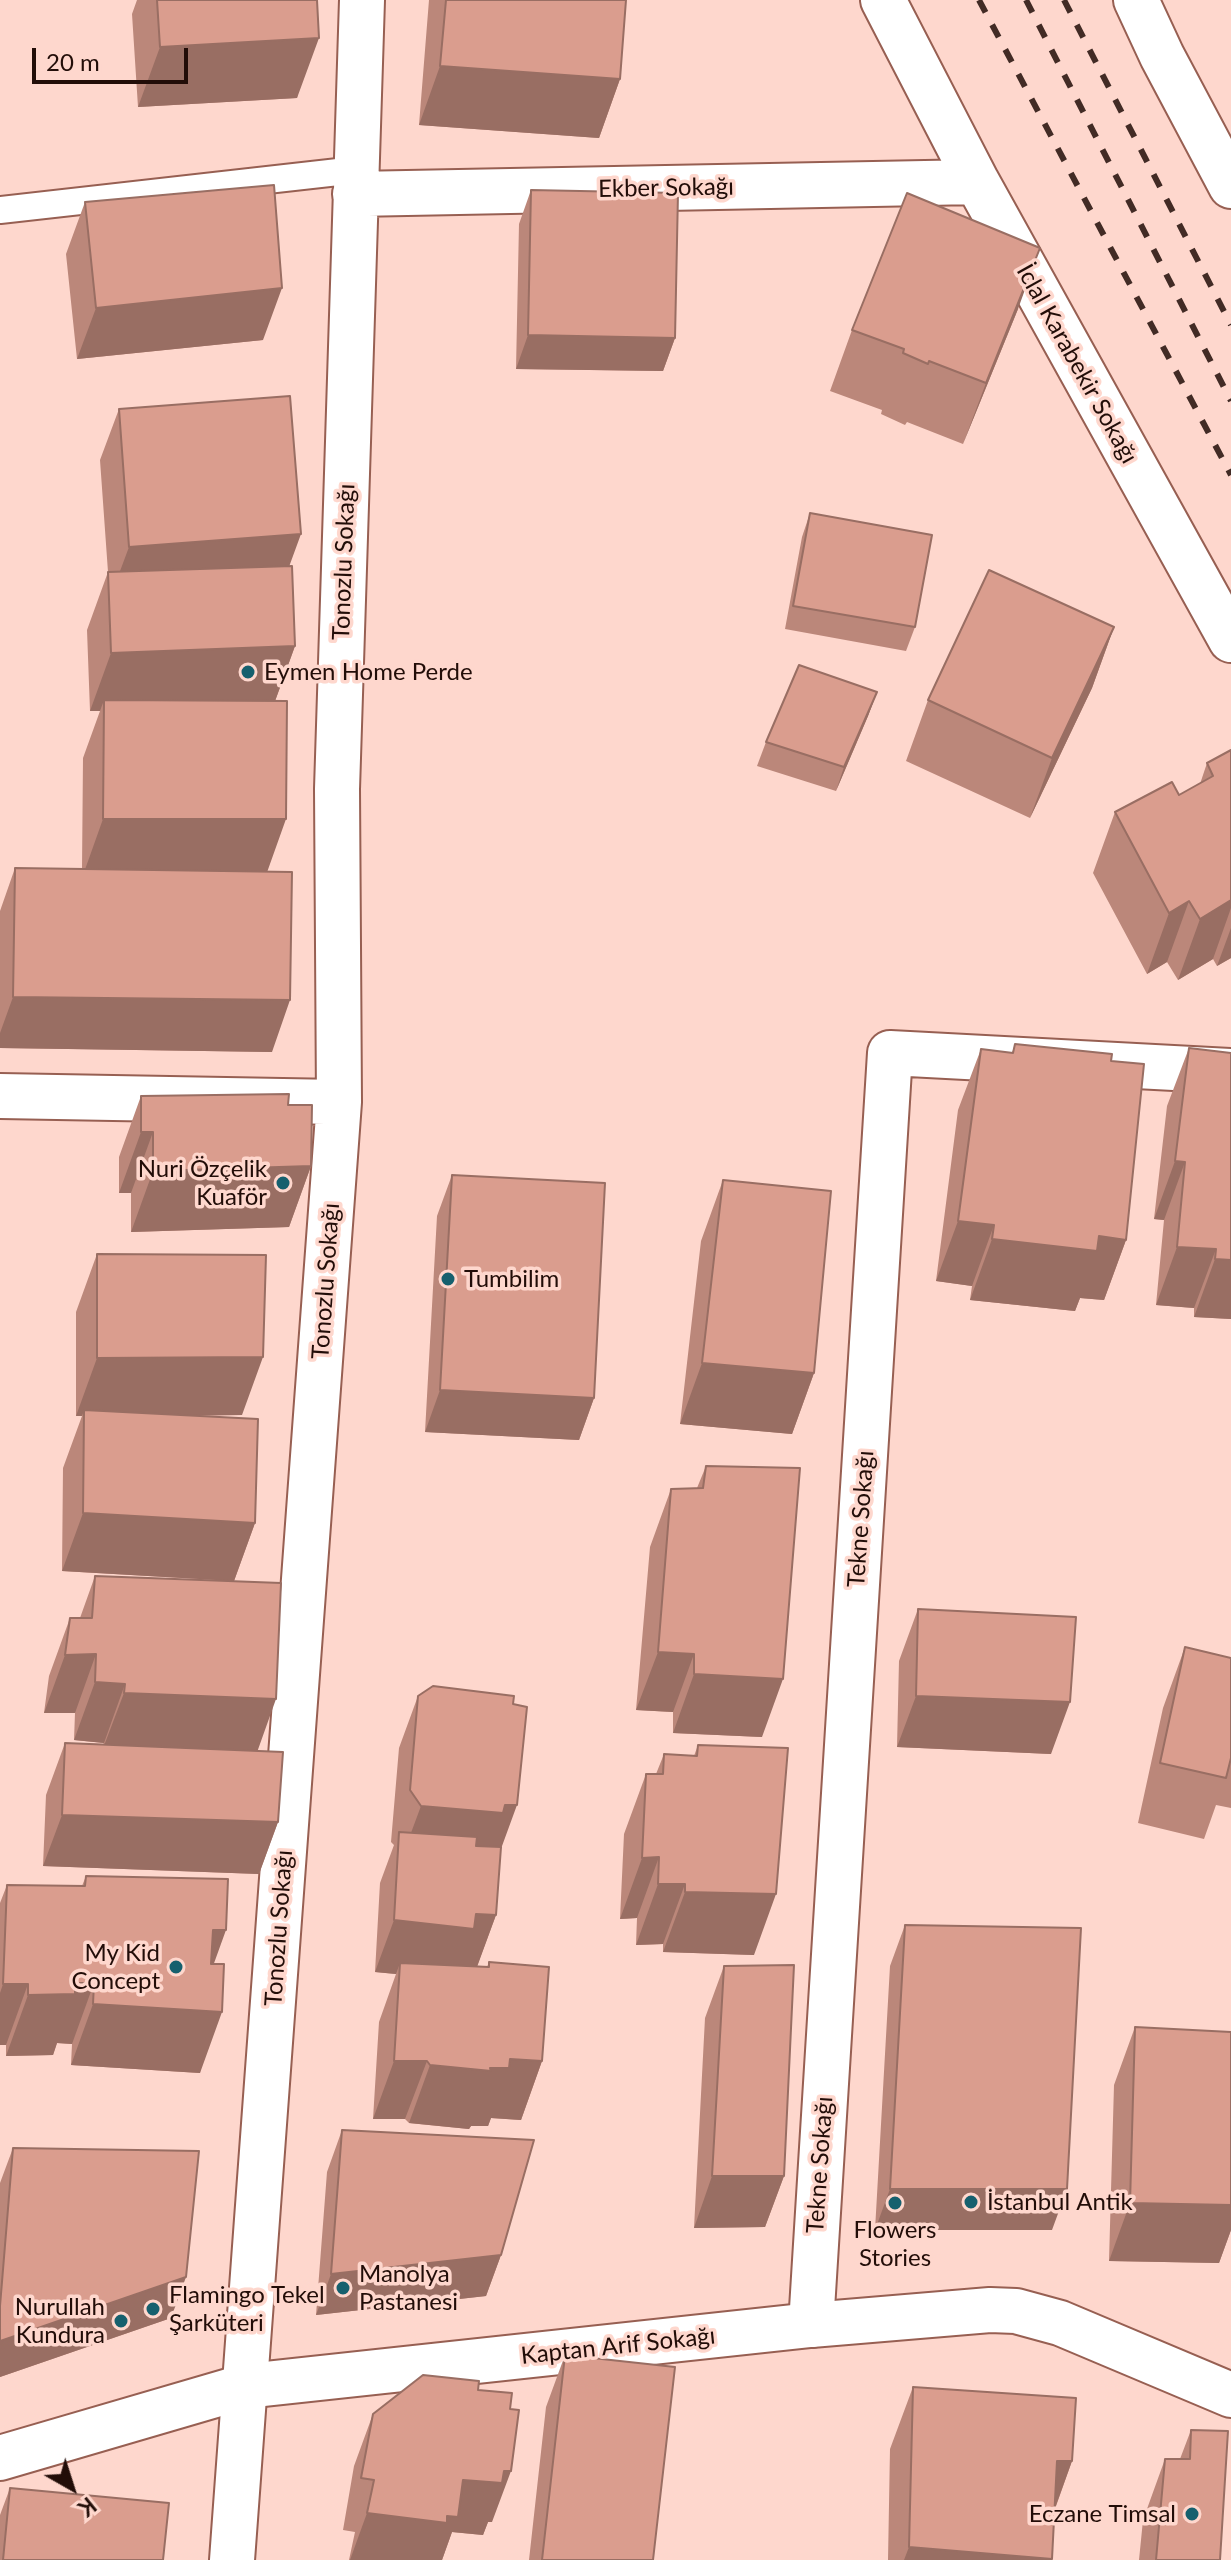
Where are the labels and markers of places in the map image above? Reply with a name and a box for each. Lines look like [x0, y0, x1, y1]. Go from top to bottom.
place label: Eymen Home Perde [264, 658, 473, 686]
marker: Eymen Home Perde [239, 663, 257, 681]
place label: Nuri Özçelik Kuaför [138, 1155, 267, 1211]
marker: Nuri Özçelik Kuaför [274, 1174, 292, 1192]
place label: Tumbilim [464, 1265, 559, 1293]
marker: Tumbilim [439, 1270, 457, 1288]
place label: My Kid Concept [71, 1939, 160, 1995]
marker: My Kid Concept [167, 1958, 185, 1976]
place label: İstanbul Antik [987, 2188, 1133, 2216]
marker: İstanbul Antik [962, 2193, 980, 2211]
marker: Flowers Stories [886, 2194, 904, 2212]
place label: Flowers Stories [854, 2216, 936, 2272]
place label: Manolya Pastanesi [359, 2260, 458, 2316]
marker: Manolya Pastanesi [334, 2279, 352, 2297]
place label: Flamingo Tekel Şarküteri [169, 2281, 325, 2337]
place label: Nurullah Kundura [15, 2293, 105, 2349]
marker: Flamingo Tekel Şarküteri [144, 2300, 162, 2318]
marker: Nurullah Kundura [112, 2312, 130, 2330]
place label: Eczane Timsal [1029, 2500, 1176, 2528]
marker: Eczane Timsal [1183, 2505, 1201, 2523]

